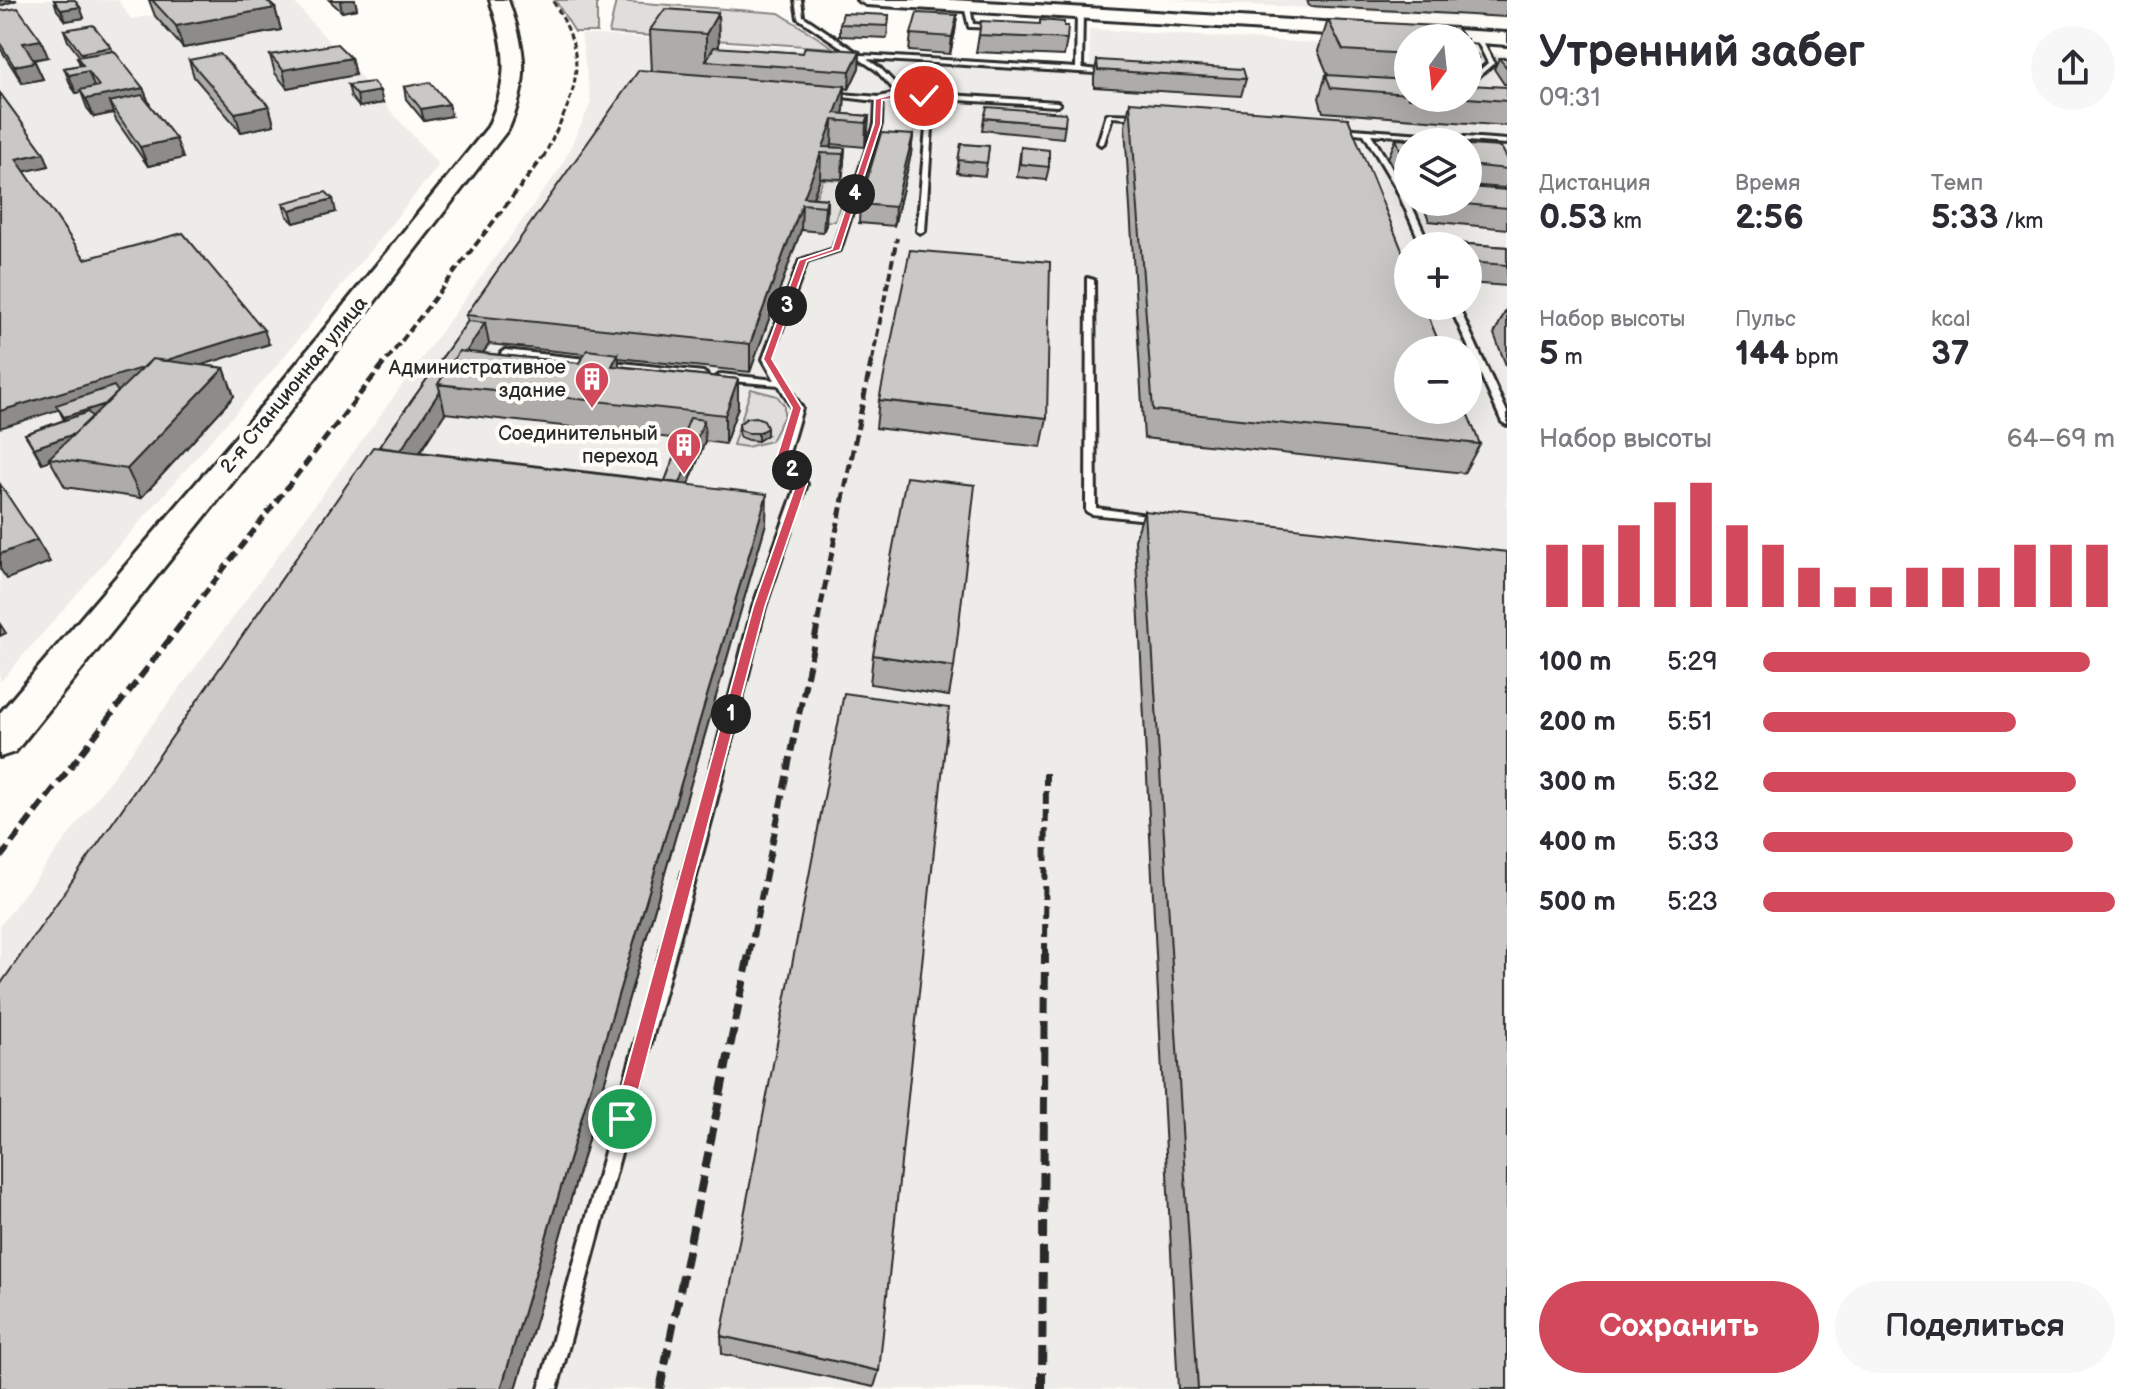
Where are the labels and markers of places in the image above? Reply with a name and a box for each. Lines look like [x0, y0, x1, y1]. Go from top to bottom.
pin [890, 62, 958, 130]
pin: 4 [835, 174, 875, 214]
pin: 3 [767, 286, 807, 326]
place label: Административное здание [388, 356, 566, 403]
building icon: Административное здание [573, 360, 611, 410]
place label: Соединительный переход [498, 422, 658, 469]
building icon: Соединительный переход [665, 426, 703, 476]
pin: 2 [772, 450, 812, 490]
pin: 1 [711, 694, 751, 734]
pin [588, 1085, 656, 1153]

